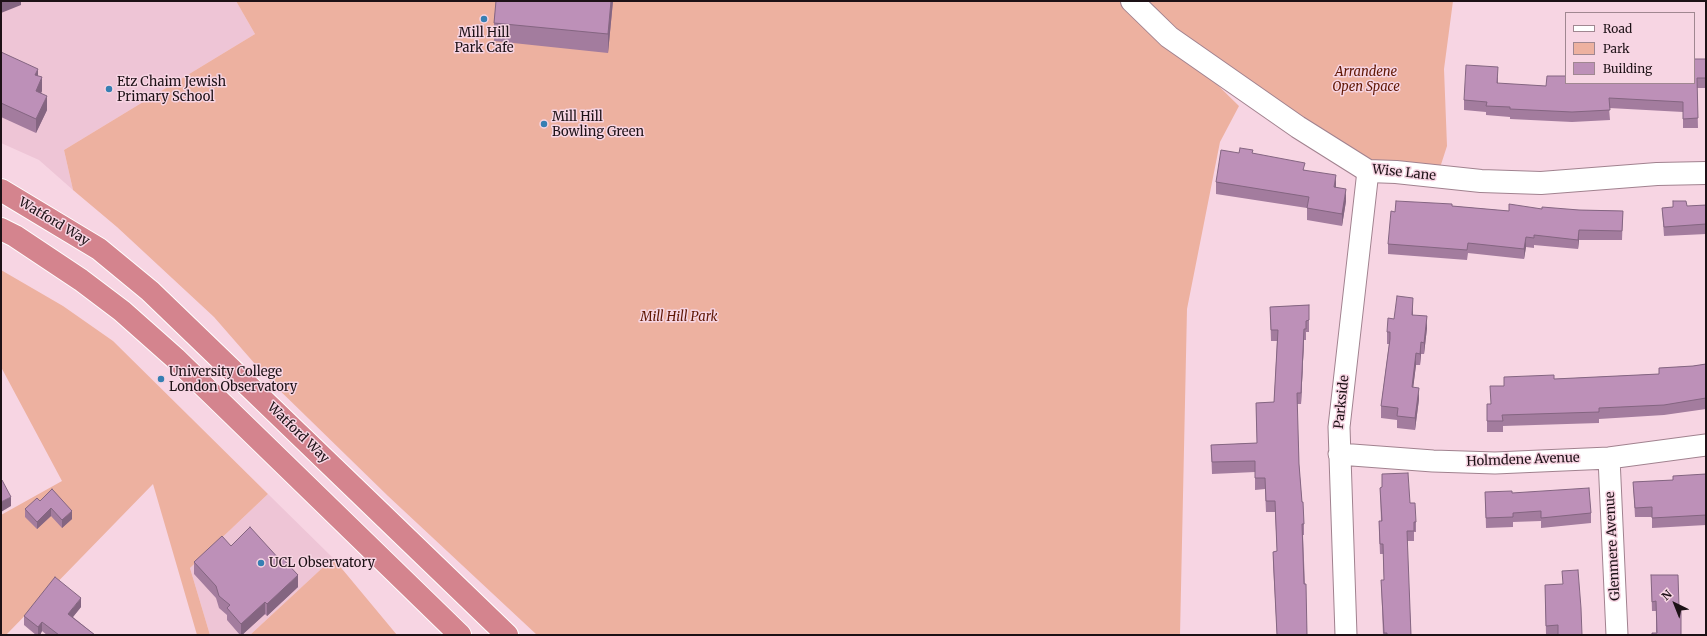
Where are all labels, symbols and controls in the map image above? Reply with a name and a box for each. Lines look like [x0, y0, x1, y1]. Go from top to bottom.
legend [1565, 12, 1695, 84]
marker: Mill Hill Park Cafe [479, 14, 489, 24]
text: Road [1603, 21, 1632, 36]
place label: Mill Hill Park Cafe [454, 25, 514, 56]
text: Park [1603, 41, 1630, 56]
text: Building [1603, 61, 1652, 76]
park label: Arrandene Open Space [1332, 64, 1400, 95]
place label: Etz Chaim Jewish Primary School [117, 74, 226, 105]
marker: Etz Chaim Jewish Primary School [104, 84, 114, 94]
place label: Mill Hill Bowling Green [552, 109, 644, 140]
marker: Mill Hill Bowling Green [539, 119, 549, 129]
street label: Wise Lane [1371, 162, 1437, 184]
street label: Watford Way [16, 195, 92, 249]
park label: Mill Hill Park [640, 309, 718, 325]
place label: University College London Observatory [169, 364, 297, 395]
marker: University College London Observatory [156, 374, 166, 384]
street label: Parkside [1331, 374, 1353, 430]
street label: Watford Way [264, 400, 332, 466]
street label: Holmdene Avenue [1466, 450, 1580, 470]
street label: Glenmere Avenue [1602, 491, 1624, 601]
place label: UCL Observatory [269, 555, 375, 571]
marker: UCL Observatory [256, 558, 266, 568]
north arrow [1655, 584, 1695, 624]
text: N [1659, 587, 1675, 603]

